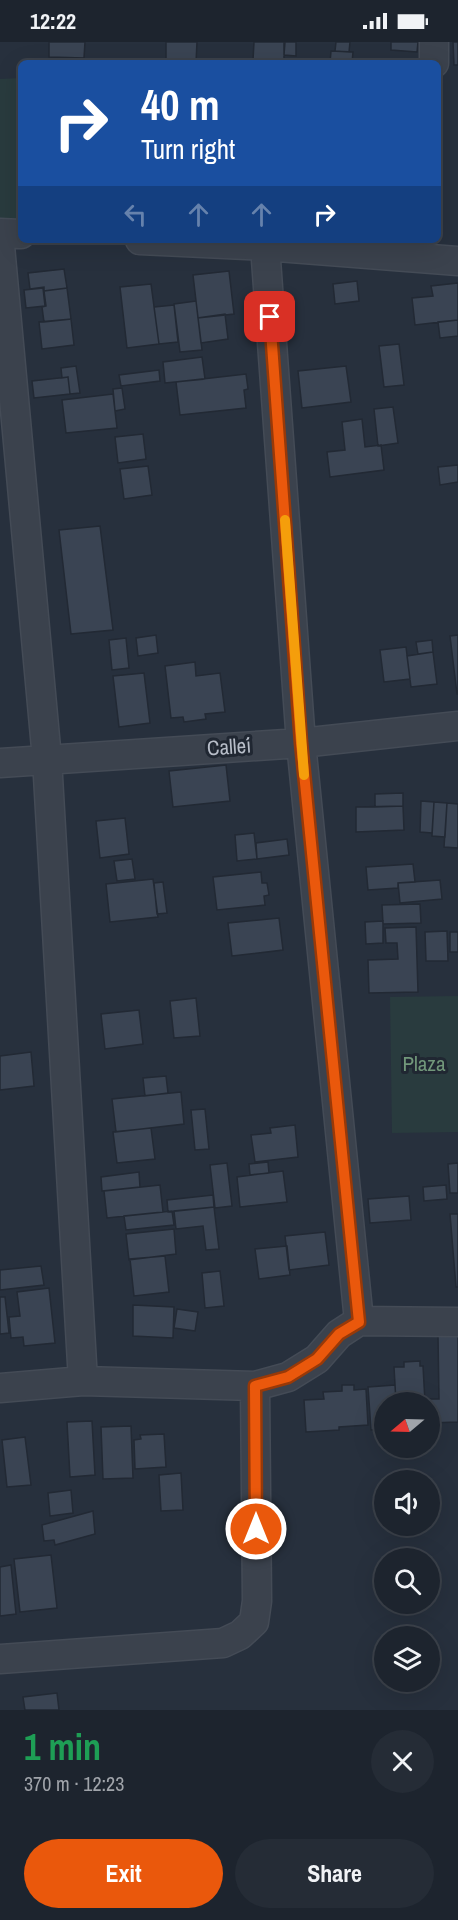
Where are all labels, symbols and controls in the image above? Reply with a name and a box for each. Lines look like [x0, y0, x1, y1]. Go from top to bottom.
text: 12:22 [30, 6, 76, 36]
text: 40 m [141, 77, 220, 133]
icon: right [42, 84, 120, 162]
text: Turn right [141, 131, 235, 167]
icon: left [119, 198, 152, 231]
icon: ahead [182, 198, 215, 231]
icon: ahead [245, 198, 278, 231]
icon: right [308, 198, 341, 231]
pin [244, 291, 295, 342]
icon: arrive [253, 300, 286, 333]
street label: Calle´i [206, 731, 252, 763]
park label: Plaza [402, 1049, 446, 1078]
north arrow [374, 1392, 440, 1458]
map controls [374, 1392, 440, 1692]
button: sound [374, 1470, 440, 1536]
position arrow [224, 1497, 288, 1561]
button: search [374, 1548, 440, 1614]
button: layers [374, 1626, 440, 1692]
text: 1 min [24, 1723, 101, 1771]
button: close [371, 1730, 434, 1793]
text: 370 m · 12:23 [24, 1770, 124, 1797]
button: Exit [24, 1839, 223, 1908]
button: Share [235, 1839, 434, 1908]

